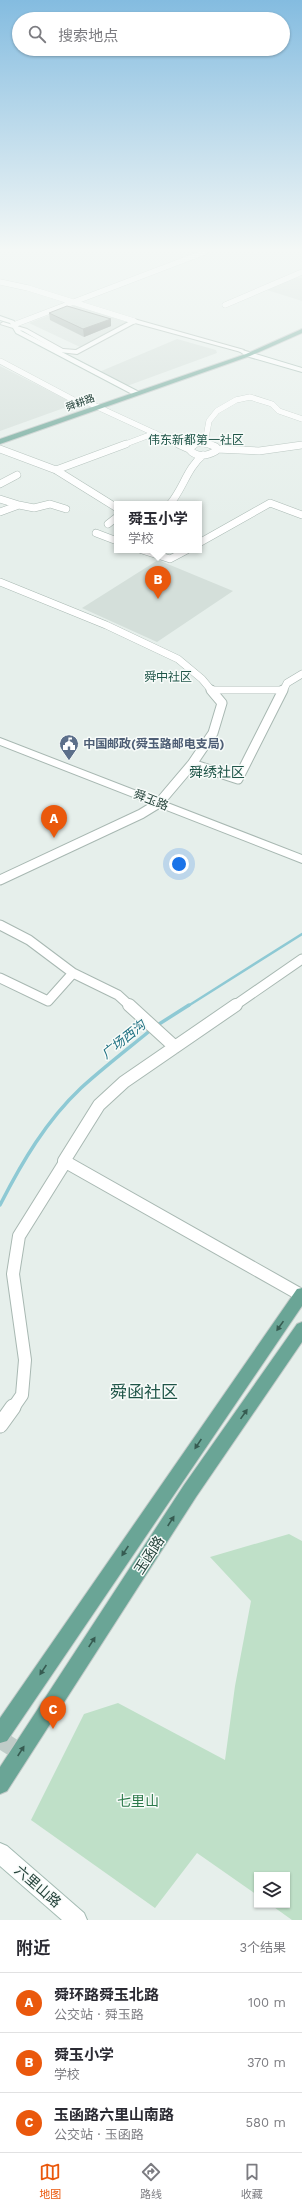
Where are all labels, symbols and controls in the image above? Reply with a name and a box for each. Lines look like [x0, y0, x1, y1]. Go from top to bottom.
search box [12, 12, 290, 56]
icon: search [26, 23, 48, 45]
text: 搜索地点 [58, 27, 118, 45]
street label: 舜耕路 [64, 392, 96, 413]
district label: 伟东新都第一社区 [148, 433, 244, 447]
popup [114, 501, 202, 553]
text: 舜玉小学 [128, 510, 188, 528]
text: 学校 [128, 531, 154, 546]
pin: B [145, 566, 171, 599]
district label: 舜中社区 [144, 670, 192, 684]
public building icon: 中国邮政(舜玉路邮电支局) [58, 733, 80, 761]
place label: 中国邮政(舜玉路邮电支局) [83, 737, 224, 751]
district label: 舜绣社区 [189, 764, 245, 780]
street label: 舜玉路 [132, 787, 170, 813]
pin: A [41, 805, 67, 838]
your location [169, 854, 189, 874]
water label: 广场西沟 [98, 1016, 150, 1062]
one-way arrow [276, 1320, 284, 1331]
district label: 舜函社区 [110, 1382, 178, 1402]
one-way arrow [240, 1409, 248, 1419]
one-way arrow [194, 1439, 202, 1449]
one-way arrow [167, 1515, 174, 1527]
street label: 玉函路 [131, 1533, 167, 1577]
one-way arrow [121, 1546, 128, 1557]
one-way arrow [88, 1637, 96, 1647]
one-way arrow [39, 1665, 47, 1676]
pin: C [40, 1696, 66, 1729]
one-way arrow [17, 1746, 25, 1756]
park label: 七里山 [117, 1793, 159, 1809]
street label: 六里山路 [12, 1862, 64, 1910]
map controls [254, 1872, 290, 1908]
button: layers [254, 1872, 290, 1908]
text: 附近 [16, 1938, 50, 1958]
text: 3个结果 [239, 1940, 286, 1955]
text: 舜环路舜玉北路 [54, 1986, 159, 2004]
text: A [25, 1995, 33, 2010]
text: 100 m [248, 1995, 286, 2010]
text: 公交站 · 舜玉路 [54, 2007, 144, 2022]
text: 舜玉小学 [54, 2046, 114, 2064]
text: B [25, 2055, 33, 2070]
text: 370 m [247, 2055, 286, 2070]
text: 学校 [54, 2067, 80, 2082]
text: 玉函路六里山南路 [54, 2106, 174, 2124]
text: C [25, 2115, 33, 2130]
text: 580 m [246, 2115, 286, 2130]
text: 公交站 · 玉函路 [54, 2127, 144, 2142]
tab: 地图 [39, 2161, 61, 2201]
tab: 路线 [140, 2161, 162, 2201]
tab: 收藏 [241, 2161, 263, 2201]

